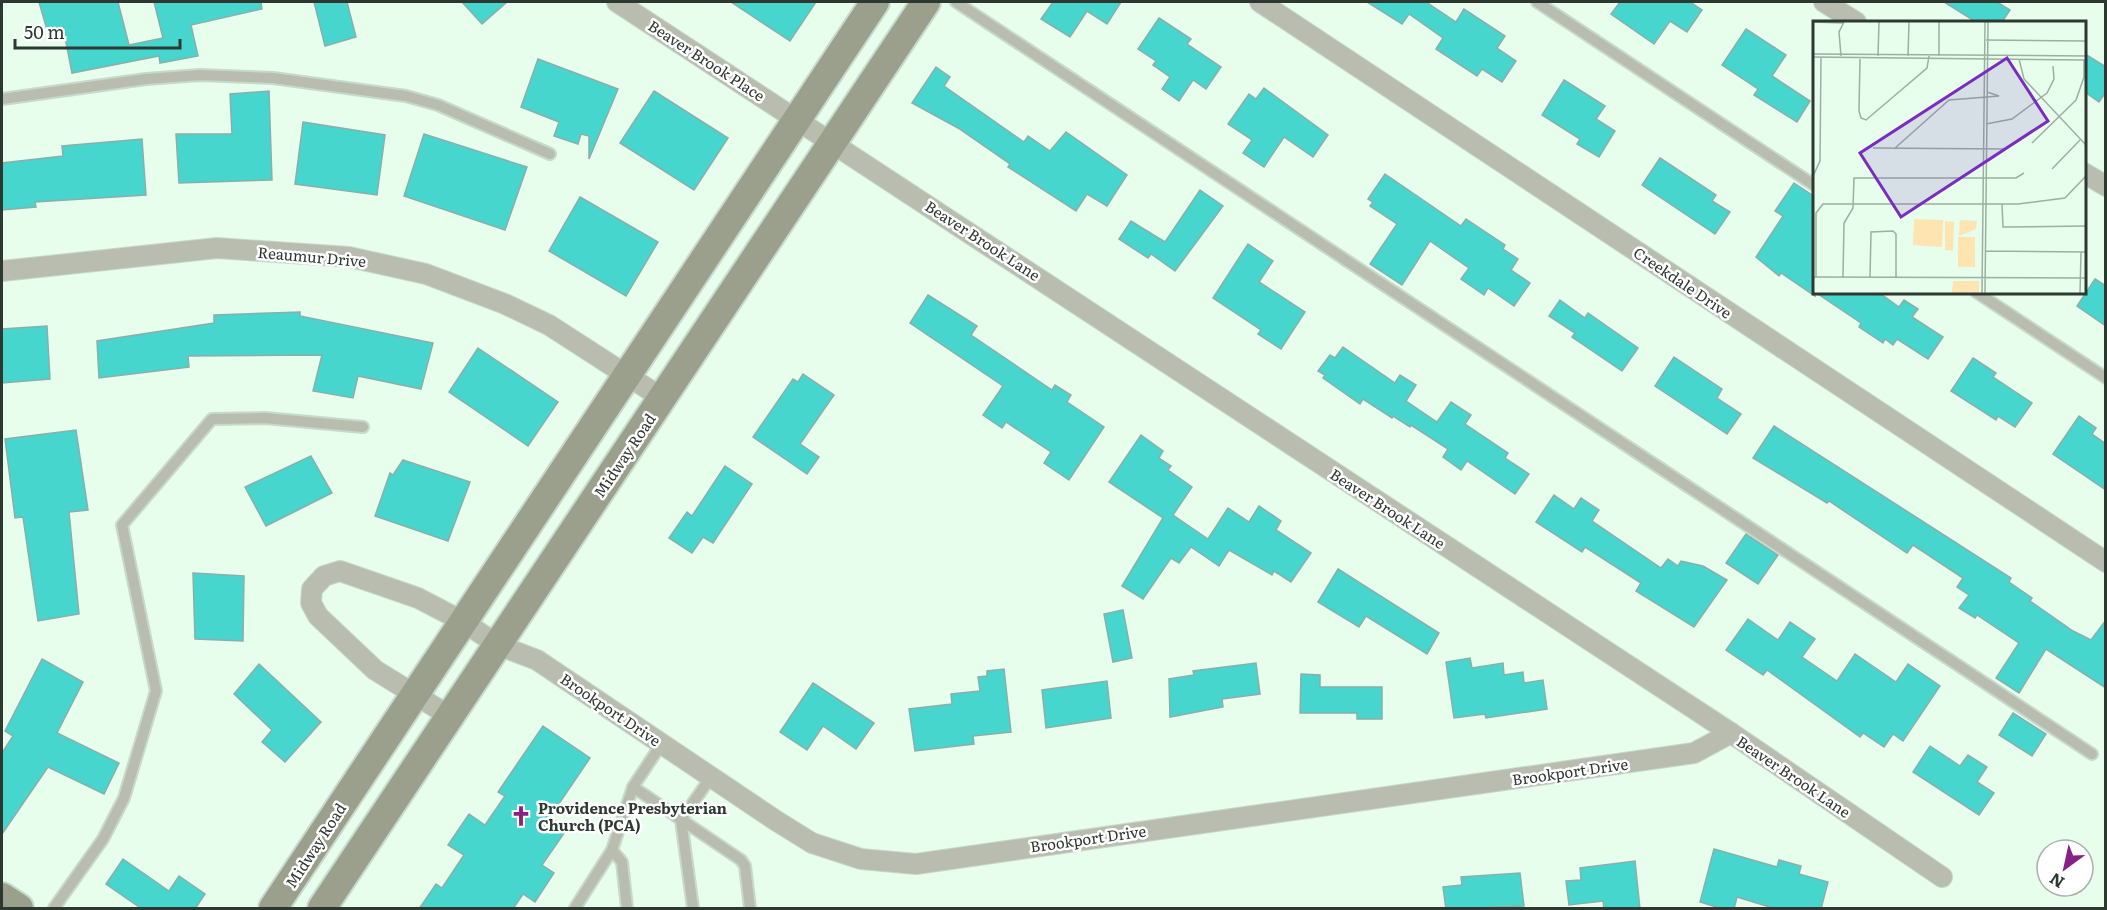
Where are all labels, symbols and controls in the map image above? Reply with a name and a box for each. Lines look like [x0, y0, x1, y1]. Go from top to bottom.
scale bar [15, 12, 180, 50]
street label: Beaver Brook Place [644, 14, 770, 107]
text: 50 m [24, 18, 65, 45]
inset map [1813, 21, 2086, 294]
street label: Beaver Brook Lane [921, 194, 1045, 286]
street label: Reaumur Drive [257, 240, 367, 272]
street label: Creekdale Drive [1629, 241, 1737, 324]
street label: Midway Road [587, 408, 661, 502]
street label: Beaver Brook Lane [1326, 462, 1450, 554]
street label: Brookport Drive [556, 667, 666, 751]
street label: Beaver Brook Lane [1732, 729, 1856, 823]
street label: Brookport Drive [1511, 751, 1630, 791]
place label: Providence Presbyterian Church (PCA) [538, 796, 728, 836]
street label: Midway Road [279, 798, 351, 892]
church icon: Providence Presbyterian Church (PCA) [509, 804, 533, 828]
street label: Brookport Drive [1029, 818, 1148, 858]
north arrow [2035, 838, 2095, 898]
text: N [2044, 868, 2068, 895]

